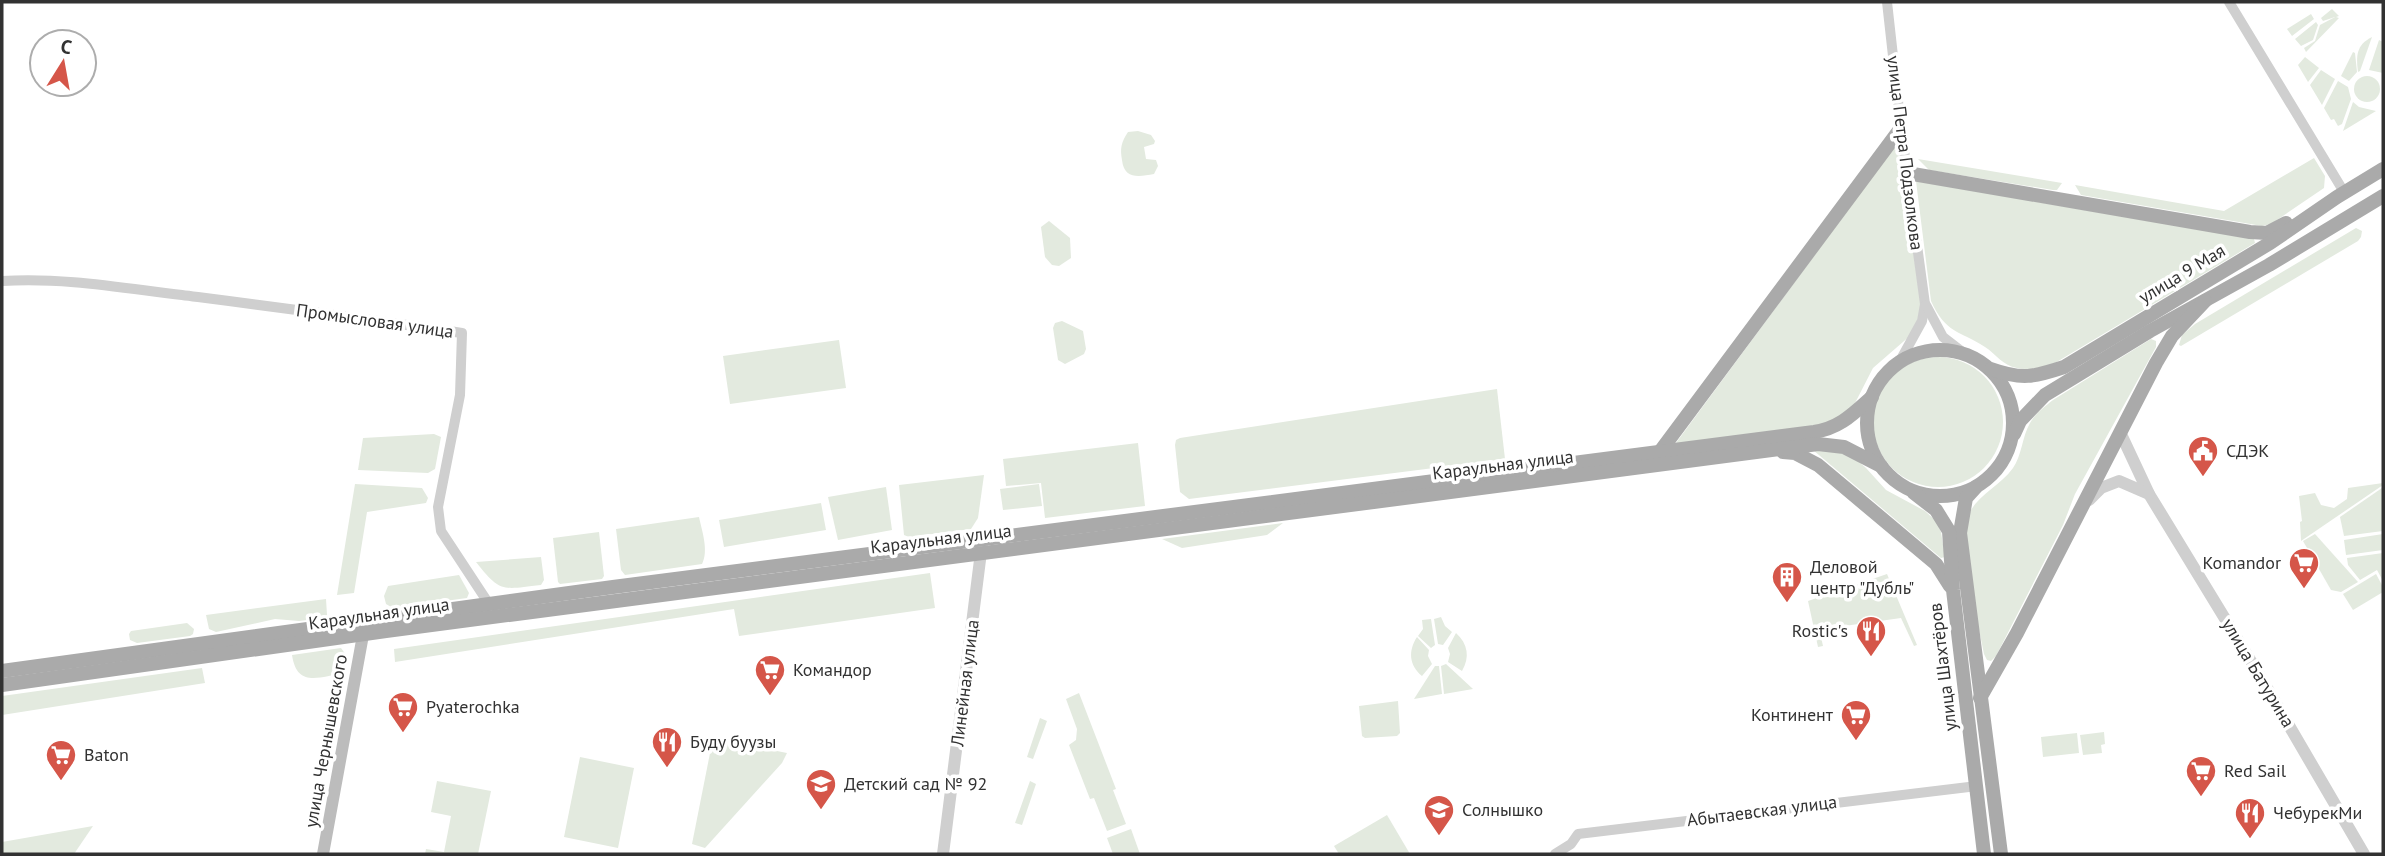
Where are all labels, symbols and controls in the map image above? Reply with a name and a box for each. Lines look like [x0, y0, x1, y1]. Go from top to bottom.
north arrow [28, 28, 98, 98]
text: С [59, 34, 74, 59]
street label: улица Петра Подзолкова [1882, 54, 1929, 252]
street label: улица 9 Мая [2134, 239, 2229, 308]
street label: Промысловая улица [295, 298, 455, 343]
public building icon: СДЭК [2186, 434, 2220, 478]
place label: СДЭК [2226, 439, 2269, 462]
street label: Караульная улица [1431, 444, 1575, 485]
street label: Караульная улица [869, 518, 1013, 559]
supermarket icon: Komandor [2287, 546, 2321, 590]
place label: Komandor [2202, 551, 2281, 574]
place label: Деловой центр "Дубль" [1810, 555, 1914, 599]
building icon: Деловой центр "Дубль" [1770, 560, 1804, 604]
street label: Караульная улица [307, 592, 451, 635]
street label: улица Шахтёров [1923, 602, 1962, 732]
restaurant icon: Rostic's [1854, 614, 1888, 658]
street label: улица Батурина [2217, 614, 2300, 731]
street label: Линейная улица [945, 618, 984, 749]
place label: Rostic's [1792, 619, 1848, 642]
street label: улица Чернышевского [299, 652, 352, 829]
supermarket icon: Командор [753, 653, 787, 697]
place label: Командор [793, 658, 872, 681]
supermarket icon: Pyaterochka [386, 690, 420, 734]
place label: Pyaterochka [426, 695, 520, 718]
supermarket icon: Континент [1839, 698, 1873, 742]
place label: Континент [1751, 703, 1834, 726]
restaurant icon: Буду буузы [650, 725, 684, 769]
place label: Буду буузы [690, 730, 776, 753]
supermarket icon: Baton [44, 738, 78, 782]
place label: Baton [84, 743, 129, 766]
supermarket icon: Red Sail [2184, 754, 2218, 798]
place label: Red Sail [2224, 759, 2287, 782]
school or university icon: Детский сад № 92 [804, 767, 838, 811]
place label: Детский сад № 92 [844, 772, 987, 795]
street label: Абытаевская улица [1686, 790, 1838, 831]
school or university icon: Солнышко [1422, 793, 1456, 837]
restaurant icon: ЧебурекМи [2233, 796, 2267, 840]
place label: Солнышко [1462, 798, 1543, 821]
place label: ЧебурекМи [2273, 801, 2362, 824]

